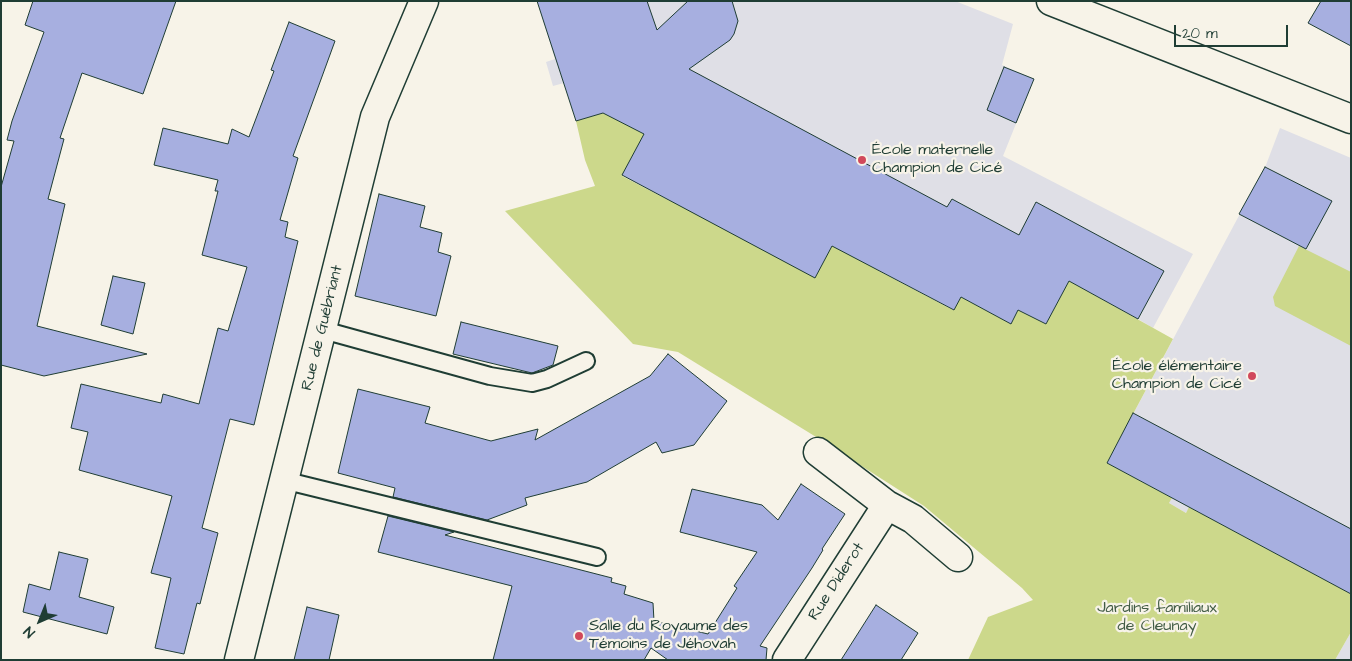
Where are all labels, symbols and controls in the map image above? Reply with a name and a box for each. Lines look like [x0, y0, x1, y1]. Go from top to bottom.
scale bar [1177, 15, 1291, 47]
text: 20 m [1182, 23, 1218, 44]
place label: École maternelle Champion de Cicé [872, 141, 1002, 179]
marker: École maternelle Champion de Cicé [856, 154, 868, 166]
street label: Rue de Guébriant [298, 263, 348, 393]
place label: École élémentaire Champion de Cicé [1112, 357, 1242, 395]
marker: École élémentaire Champion de Cicé [1246, 370, 1258, 382]
street label: Rue Diderot [805, 540, 869, 624]
north arrow [15, 596, 65, 646]
park label: Jardins familiaux de Cleunay [1097, 599, 1217, 637]
place label: Salle du Royaume des Témoins de Jéhovah [589, 617, 748, 655]
text: N [19, 622, 40, 642]
marker: Salle du Royaume des Témoins de Jéhovah [573, 630, 585, 642]

